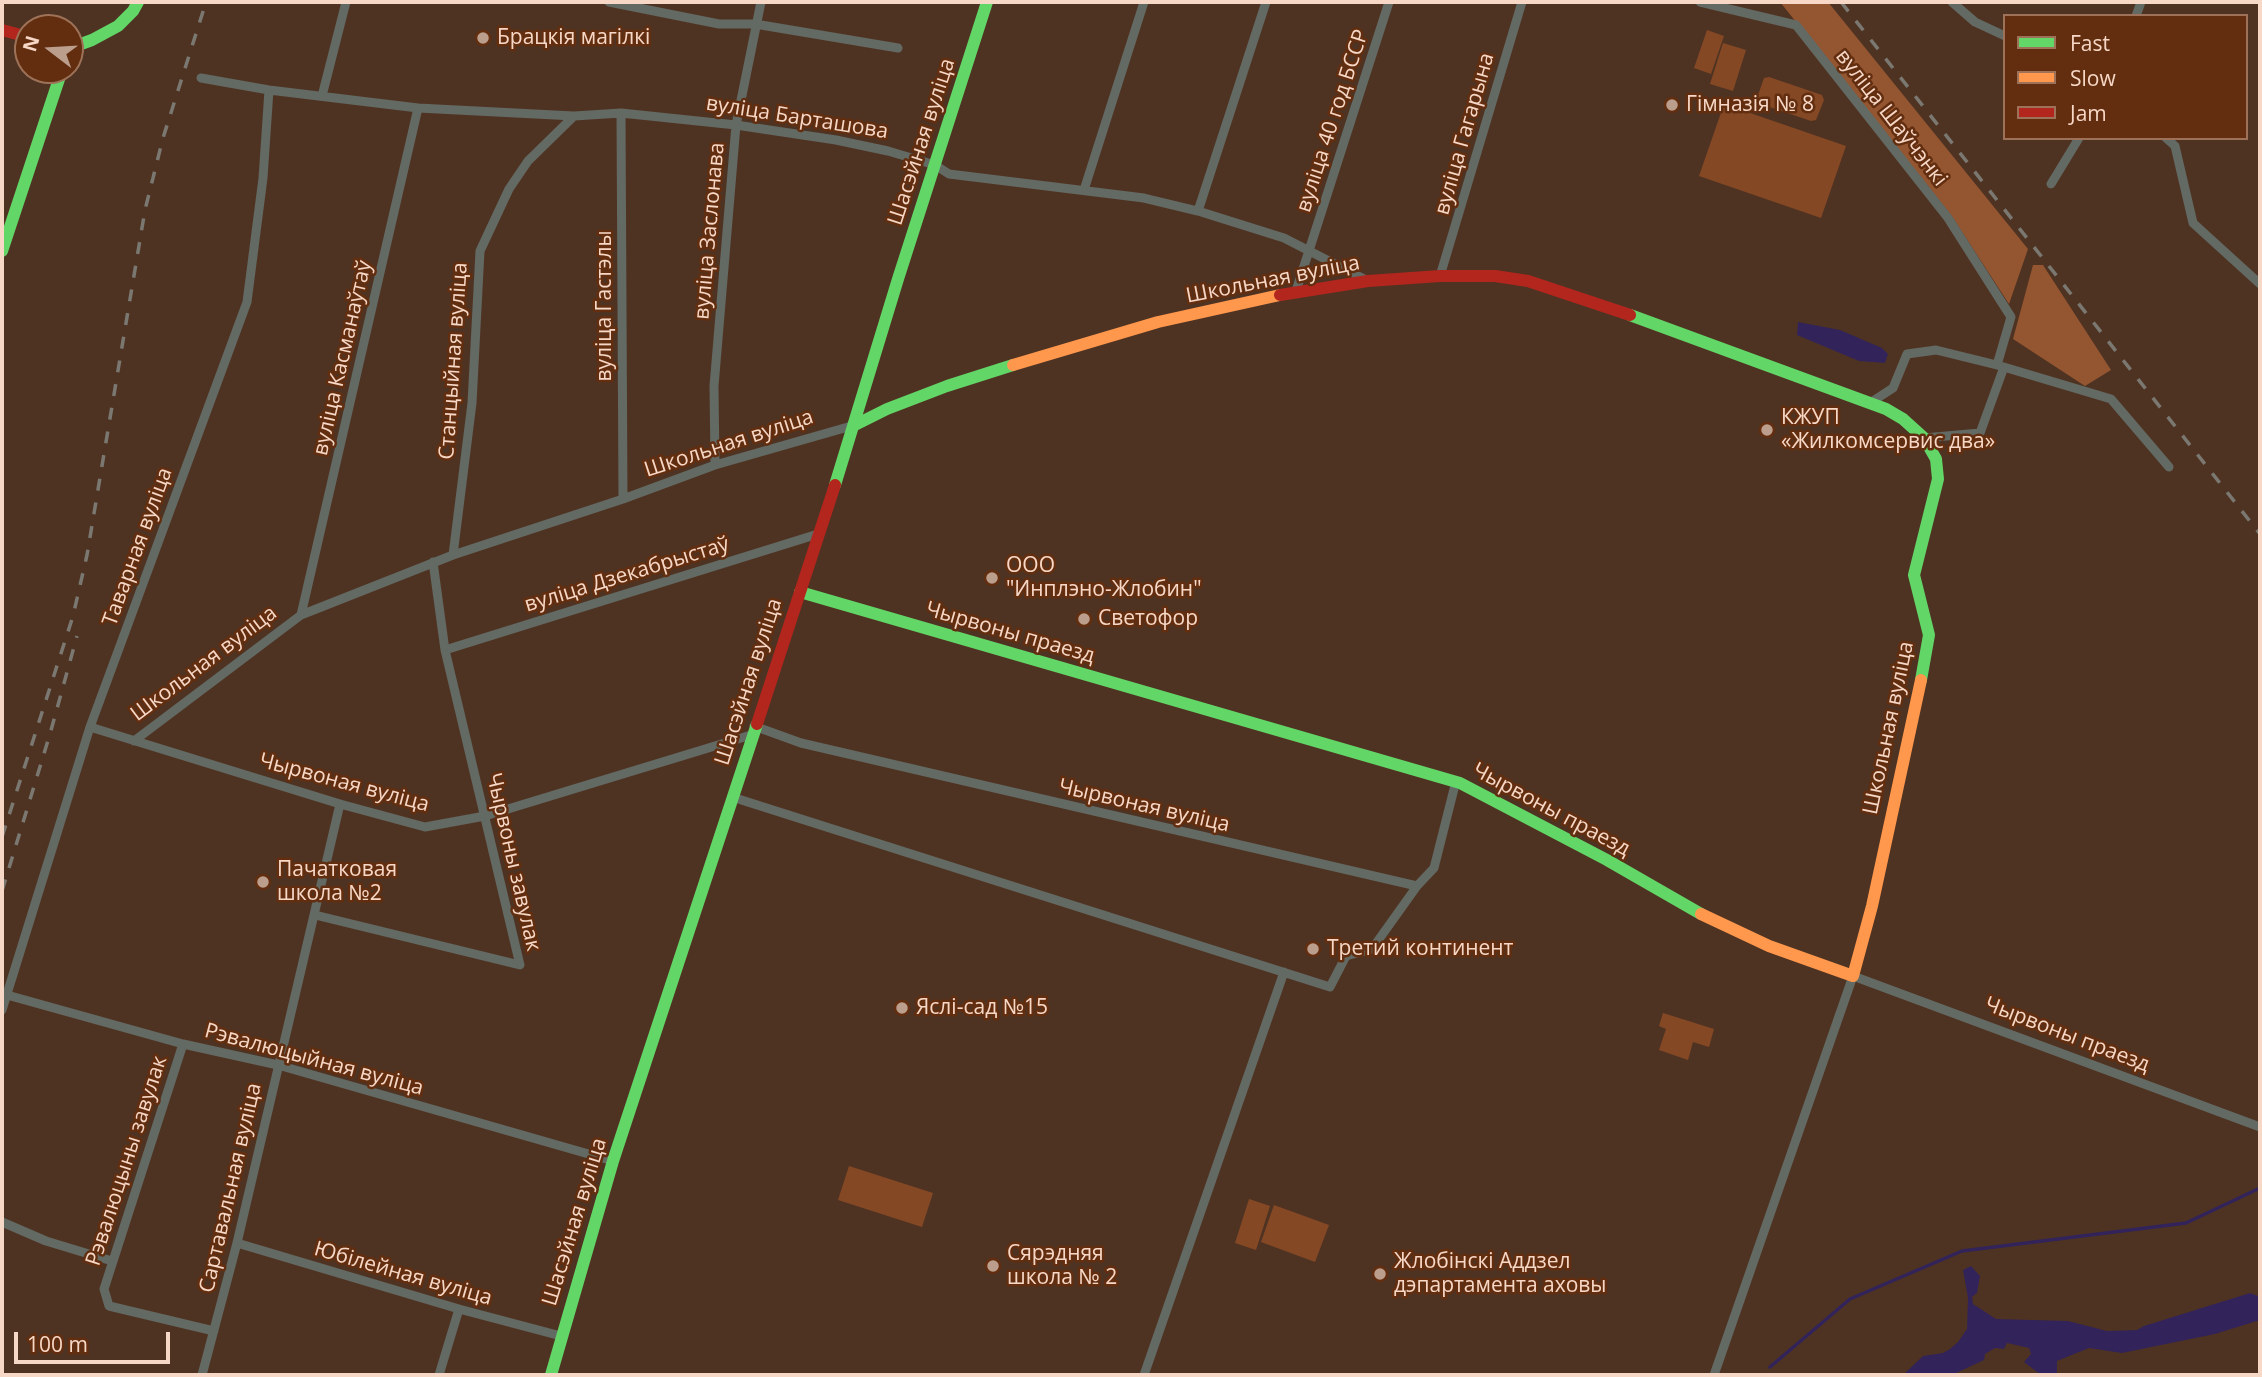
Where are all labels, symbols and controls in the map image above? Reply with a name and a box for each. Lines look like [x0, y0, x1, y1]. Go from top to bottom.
north arrow [14, 14, 84, 84]
legend [2003, 14, 2248, 140]
place label: Брацкія магілкі [497, 25, 650, 51]
street label: вуліца 40 год БССР [1292, 26, 1374, 216]
text: Fast [2070, 29, 2110, 57]
marker: Брацкія магілкі [475, 30, 491, 46]
text: N [16, 32, 46, 55]
street label: вуліца Шаўчэнкі [1830, 45, 1952, 191]
street label: вуліца Гагарына [1430, 50, 1500, 218]
street label: Шасэйная вуліца [883, 55, 961, 229]
text: Slow [2070, 64, 2116, 92]
street label: вуліца Барташова [704, 91, 890, 145]
place label: Гімназія № 8 [1686, 92, 1814, 118]
marker: Гімназія № 8 [1664, 97, 1680, 113]
text: Jam [2070, 99, 2107, 127]
street label: вуліца Заслонава [690, 142, 730, 320]
street label: вуліца Гастэлы [592, 230, 618, 382]
street label: Школьная вуліца [1184, 251, 1362, 309]
street label: вуліца Касманаўтаў [308, 258, 378, 458]
street label: Станцыйная вуліца [435, 262, 473, 460]
street label: Школьная вуліца [641, 405, 817, 483]
place label: КЖУП «Жилкомсервис два» [1781, 405, 1995, 455]
marker: КЖУП «Жилкомсервис два» [1759, 422, 1775, 438]
street label: Таварная вуліца [98, 464, 178, 630]
street label: вуліца Дзекабрыстаў [522, 532, 732, 618]
place label: ООО "Инплэно-Жлобин" [1006, 553, 1202, 603]
marker: ООО "Инплэно-Жлобин" [984, 570, 1000, 586]
street label: Шасэйная вуліца [710, 595, 788, 769]
street label: Чырвоны праезд [923, 597, 1097, 669]
street label: Школьная вуліца [126, 601, 282, 727]
place label: Светофор [1098, 606, 1198, 632]
marker: Светофор [1076, 611, 1092, 627]
street label: Школьная вуліца [1858, 639, 1920, 817]
street label: Чырвоная вуліца [256, 748, 432, 818]
street label: Чырвоны праезд [1468, 758, 1634, 862]
street label: Чырвоны завулак [480, 770, 546, 954]
street label: Чырвоная вуліца [1056, 774, 1232, 838]
place label: Пачатковая школа №2 [277, 857, 397, 907]
marker: Пачатковая школа №2 [255, 874, 271, 890]
place label: Третий континент [1327, 936, 1514, 962]
marker: Третий континент [1305, 941, 1321, 957]
street label: Чырвоны праезд [1981, 992, 2153, 1078]
place label: Яслі-сад №15 [916, 995, 1048, 1021]
marker: Яслі-сад №15 [894, 1000, 910, 1016]
street label: Рэвалюцыйная вуліца [202, 1019, 426, 1101]
street label: Рэвалюцыны завулак [81, 1053, 173, 1269]
street label: Сартавальная вуліца [195, 1081, 267, 1295]
street label: Шасэйная вуліца [538, 1135, 612, 1309]
street label: Юбілейная вуліца [311, 1237, 495, 1311]
place label: Сярэдняя школа № 2 [1007, 1241, 1117, 1291]
place label: Жлобінскі Аддзел дэпартамента аховы [1394, 1249, 1607, 1299]
marker: Сярэдняя школа № 2 [985, 1258, 1001, 1274]
marker: Жлобінскі Аддзел дэпартамента аховы [1372, 1266, 1388, 1282]
scale bar [18, 1318, 173, 1362]
text: 100 m [27, 1330, 88, 1358]

